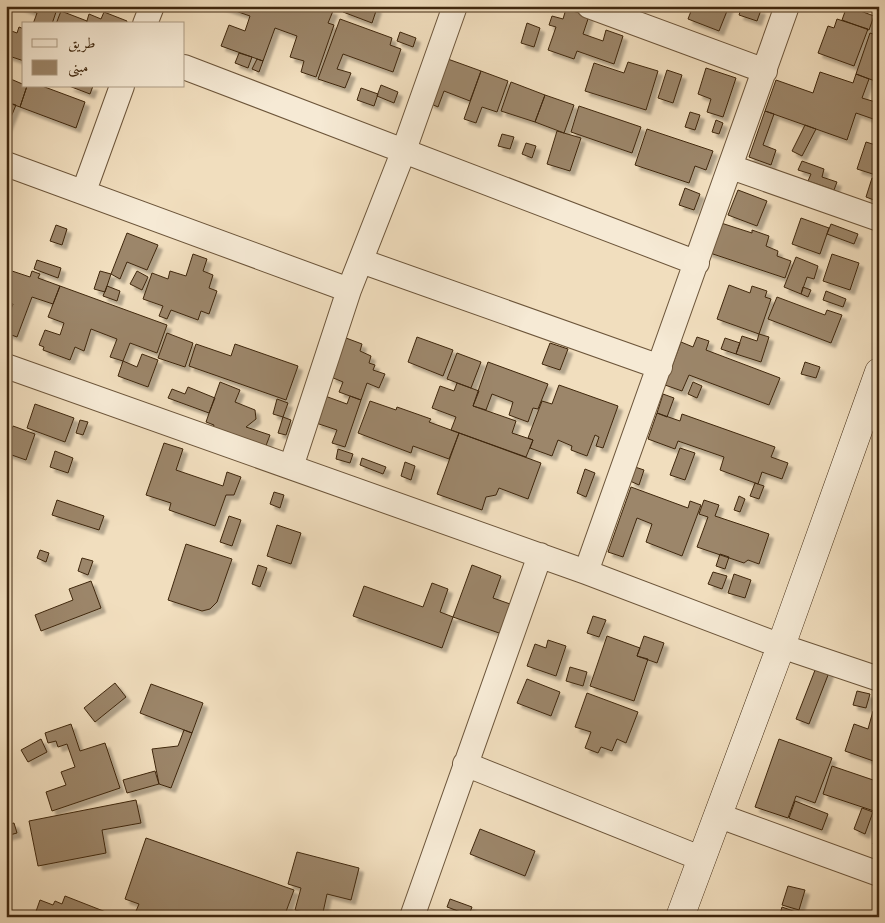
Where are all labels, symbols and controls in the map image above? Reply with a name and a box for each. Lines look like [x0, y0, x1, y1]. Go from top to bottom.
legend [22, 22, 185, 88]
text: طريق [68, 34, 95, 53]
text: مبنى [68, 58, 88, 78]

